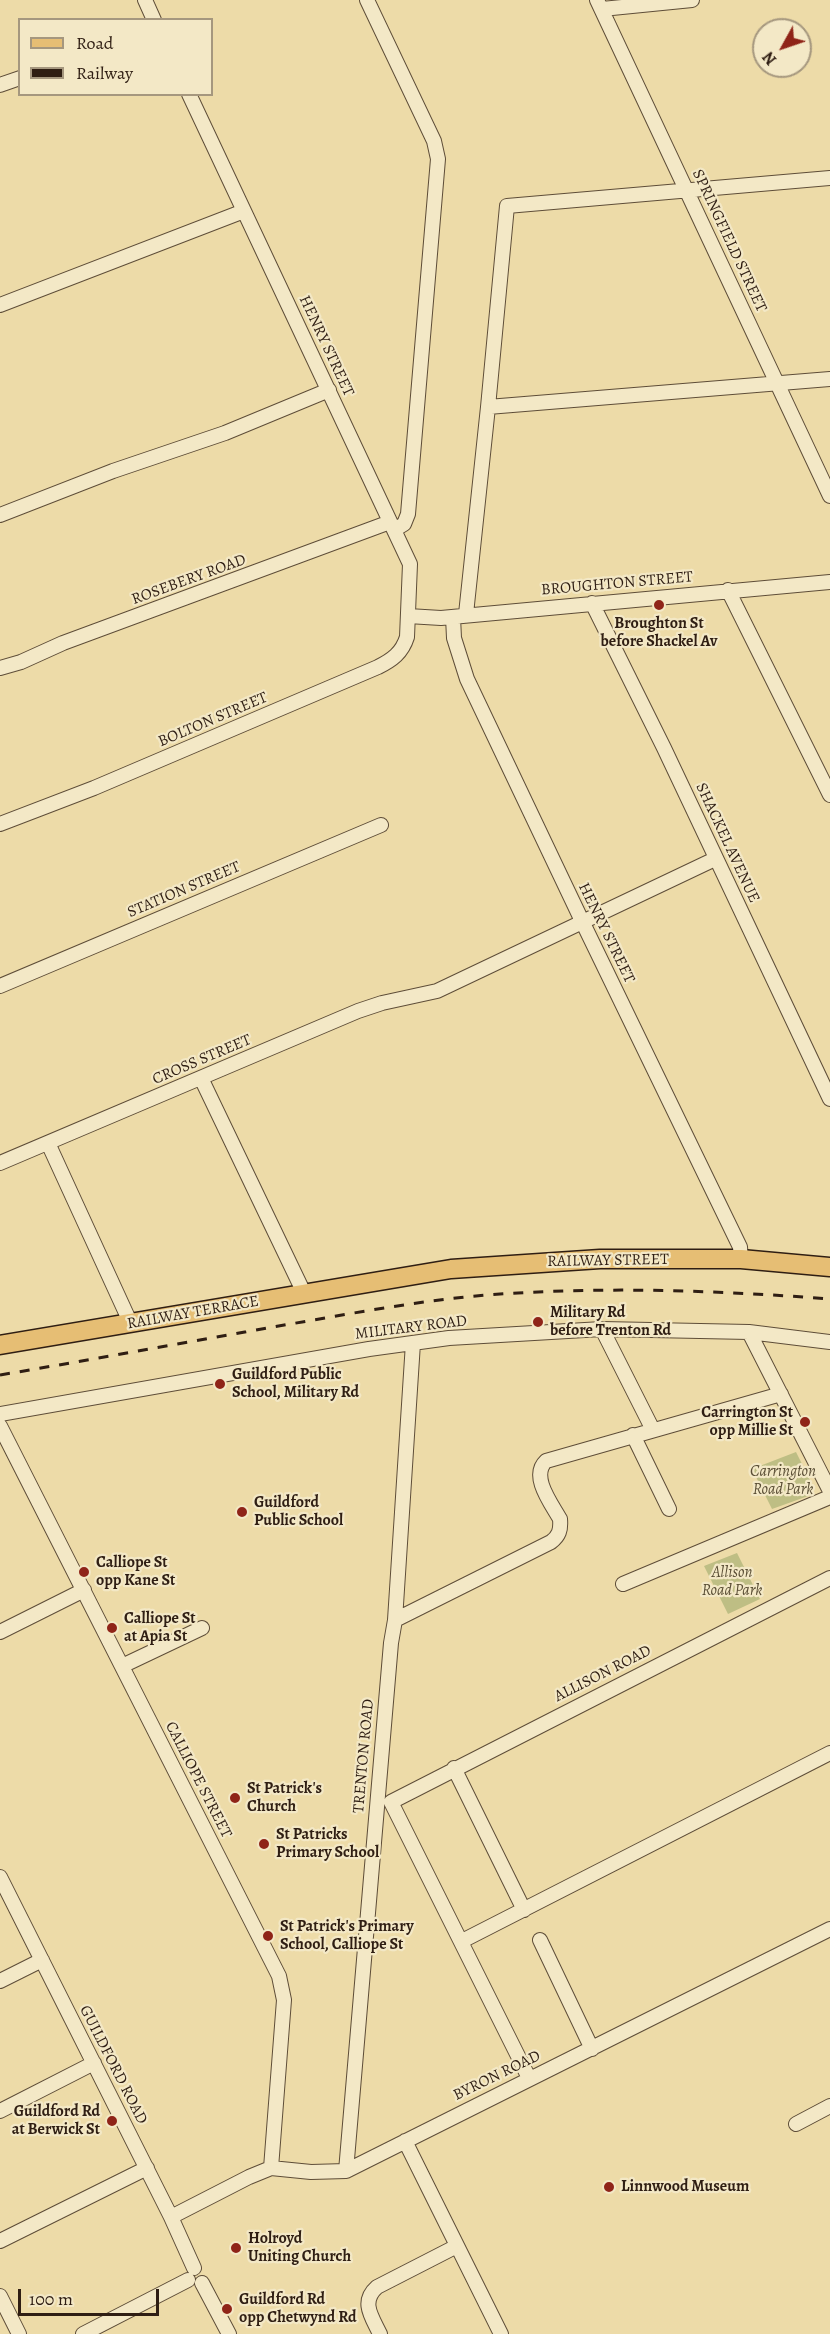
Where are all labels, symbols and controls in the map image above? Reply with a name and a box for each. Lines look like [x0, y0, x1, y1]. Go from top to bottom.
legend [18, 18, 213, 96]
north arrow [752, 18, 812, 78]
text: Road [76, 31, 113, 55]
text: N [758, 47, 782, 70]
text: Railway [76, 61, 133, 85]
street label: SPRINGFIELD STREET [687, 167, 771, 315]
street label: HENRY STREET [294, 292, 358, 400]
street label: ROSEBERY ROAD [129, 550, 249, 610]
street label: BROUGHTON STREET [540, 568, 694, 600]
marker: Broughton St before Shackel Av [652, 598, 666, 612]
place label: Broughton St before Shackel Av [601, 614, 717, 652]
street label: BOLTON STREET [155, 688, 271, 752]
street label: SHACKEL AVENUE [691, 780, 763, 906]
street label: STATION STREET [125, 858, 243, 922]
street label: HENRY STREET [573, 880, 639, 986]
street label: CROSS STREET [150, 1031, 254, 1089]
street label: RAILWAY STREET [547, 1250, 669, 1272]
street label: RAILWAY TERRACE [126, 1292, 260, 1334]
place label: Military Rd before Trenton Rd [550, 1303, 671, 1341]
street label: MILITARY ROAD [354, 1312, 468, 1344]
marker: Military Rd before Trenton Rd [531, 1315, 545, 1329]
place label: Guildford Public School, Military Rd [232, 1365, 359, 1403]
marker: Guildford Public School, Military Rd [213, 1377, 227, 1391]
place label: Carrington St opp Millie St [701, 1403, 793, 1441]
marker: Carrington St opp Millie St [798, 1415, 812, 1429]
park label: Carrington Road Park [750, 1462, 816, 1500]
place label: Guildford Public School [254, 1493, 343, 1531]
marker: Guildford Public School [235, 1505, 249, 1519]
place label: Calliope St opp Kane St [96, 1553, 175, 1591]
park label: Allison Road Park [702, 1563, 762, 1601]
marker: Calliope St opp Kane St [77, 1565, 91, 1579]
place label: Calliope St at Apia St [124, 1609, 196, 1647]
marker: Calliope St at Apia St [105, 1621, 119, 1635]
street label: ALLISON ROAD [551, 1641, 655, 1707]
street label: TRENTON ROAD [349, 1698, 379, 1814]
street label: CALLIOPE STREET [160, 1719, 236, 1841]
place label: St Patrick's Church [247, 1779, 322, 1817]
marker: St Patrick's Church [228, 1791, 242, 1805]
place label: St Patricks Primary School [276, 1825, 379, 1863]
marker: St Patricks Primary School [257, 1837, 271, 1851]
place label: St Patrick's Primary School, Calliope St [280, 1917, 414, 1955]
marker: St Patrick's Primary School, Calliope St [261, 1929, 275, 1943]
street label: GUILDFORD ROAD [75, 2002, 151, 2128]
street label: BYRON ROAD [450, 2047, 544, 2105]
place label: Guildford Rd at Berwick St [12, 2102, 100, 2140]
marker: Guildford Rd at Berwick St [105, 2114, 119, 2128]
place label: Linnwood Museum [621, 2177, 749, 2197]
marker: Linnwood Museum [602, 2180, 616, 2194]
place label: Holroyd Uniting Church [248, 2229, 351, 2267]
marker: Holroyd Uniting Church [229, 2241, 243, 2255]
scale bar [21, 2277, 162, 2315]
text: 100 m [29, 2287, 73, 2311]
place label: Guildford Rd opp Chetwynd Rd [239, 2290, 356, 2328]
marker: Guildford Rd opp Chetwynd Rd [220, 2302, 234, 2316]

